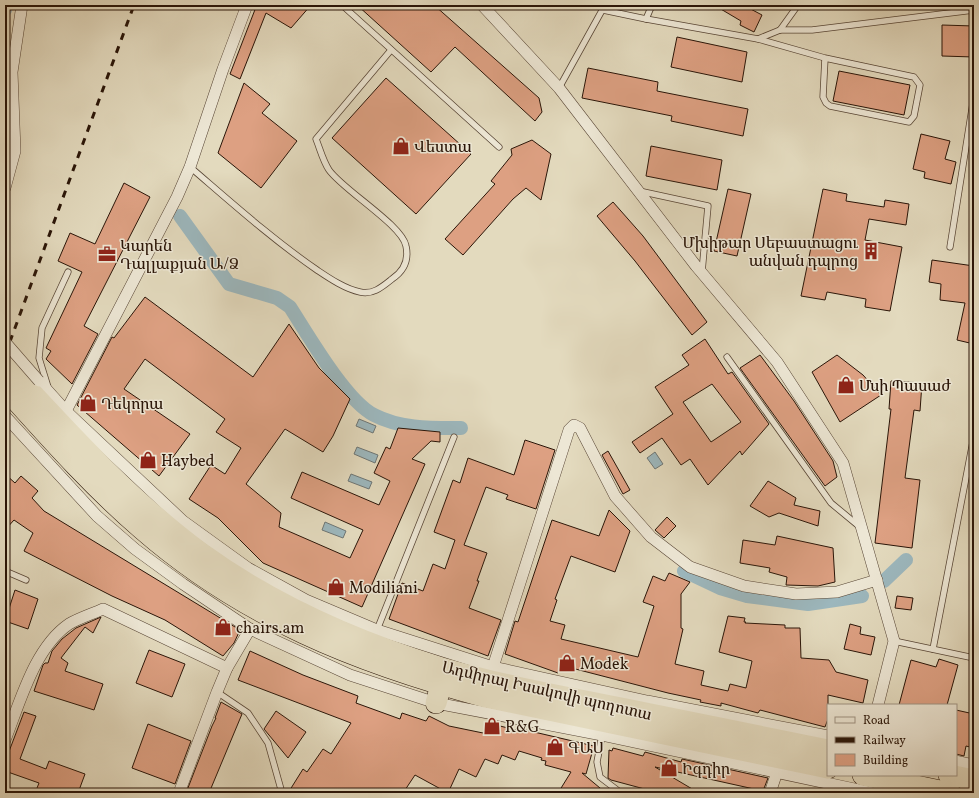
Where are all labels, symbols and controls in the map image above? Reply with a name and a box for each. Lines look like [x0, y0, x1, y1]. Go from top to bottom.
shop icon: Վեստա [391, 136, 411, 156]
place label: Վեստա [414, 137, 472, 159]
place label: Մխիթար Սեբաստացու անվան դպրոց [683, 233, 859, 273]
place label: Կարեն Դալլաքյան Ա/Ձ [120, 236, 239, 276]
building icon: Մխիթար Սեբաստացու անվան դպրոց [861, 241, 881, 261]
office icon: Կարեն Դալլաքյան Ա/Ձ [97, 244, 117, 264]
shop icon: Մսի Պասաժ [836, 375, 856, 395]
place label: Մսի Պասաժ [859, 376, 951, 398]
shop icon: Դեկորա [78, 393, 98, 413]
place label: Դեկորա [101, 394, 163, 416]
shop icon: Haybed [138, 450, 158, 470]
place label: Haybed [161, 451, 215, 473]
shop icon: Modiliani [326, 577, 346, 597]
place label: Modiliani [349, 578, 418, 600]
shop icon: chairs.am [213, 617, 233, 637]
place label: chairs.am [236, 618, 305, 640]
shop icon: Modek [557, 653, 577, 673]
place label: Modek [580, 654, 629, 676]
street label: Ադմիրալ Իսակովի պողոտա [439, 657, 654, 727]
legend [827, 704, 957, 776]
text: Road [863, 713, 890, 729]
shop icon: R&G [482, 716, 502, 736]
place label: R&G [505, 717, 540, 739]
text: Railway [863, 733, 906, 749]
shop icon: ԳԱՍ [545, 737, 565, 757]
place label: ԳԱՍ [568, 738, 604, 760]
text: Building [863, 753, 908, 769]
shop icon: Իգդիր [659, 758, 679, 778]
place label: Իգդիր [682, 759, 730, 781]

